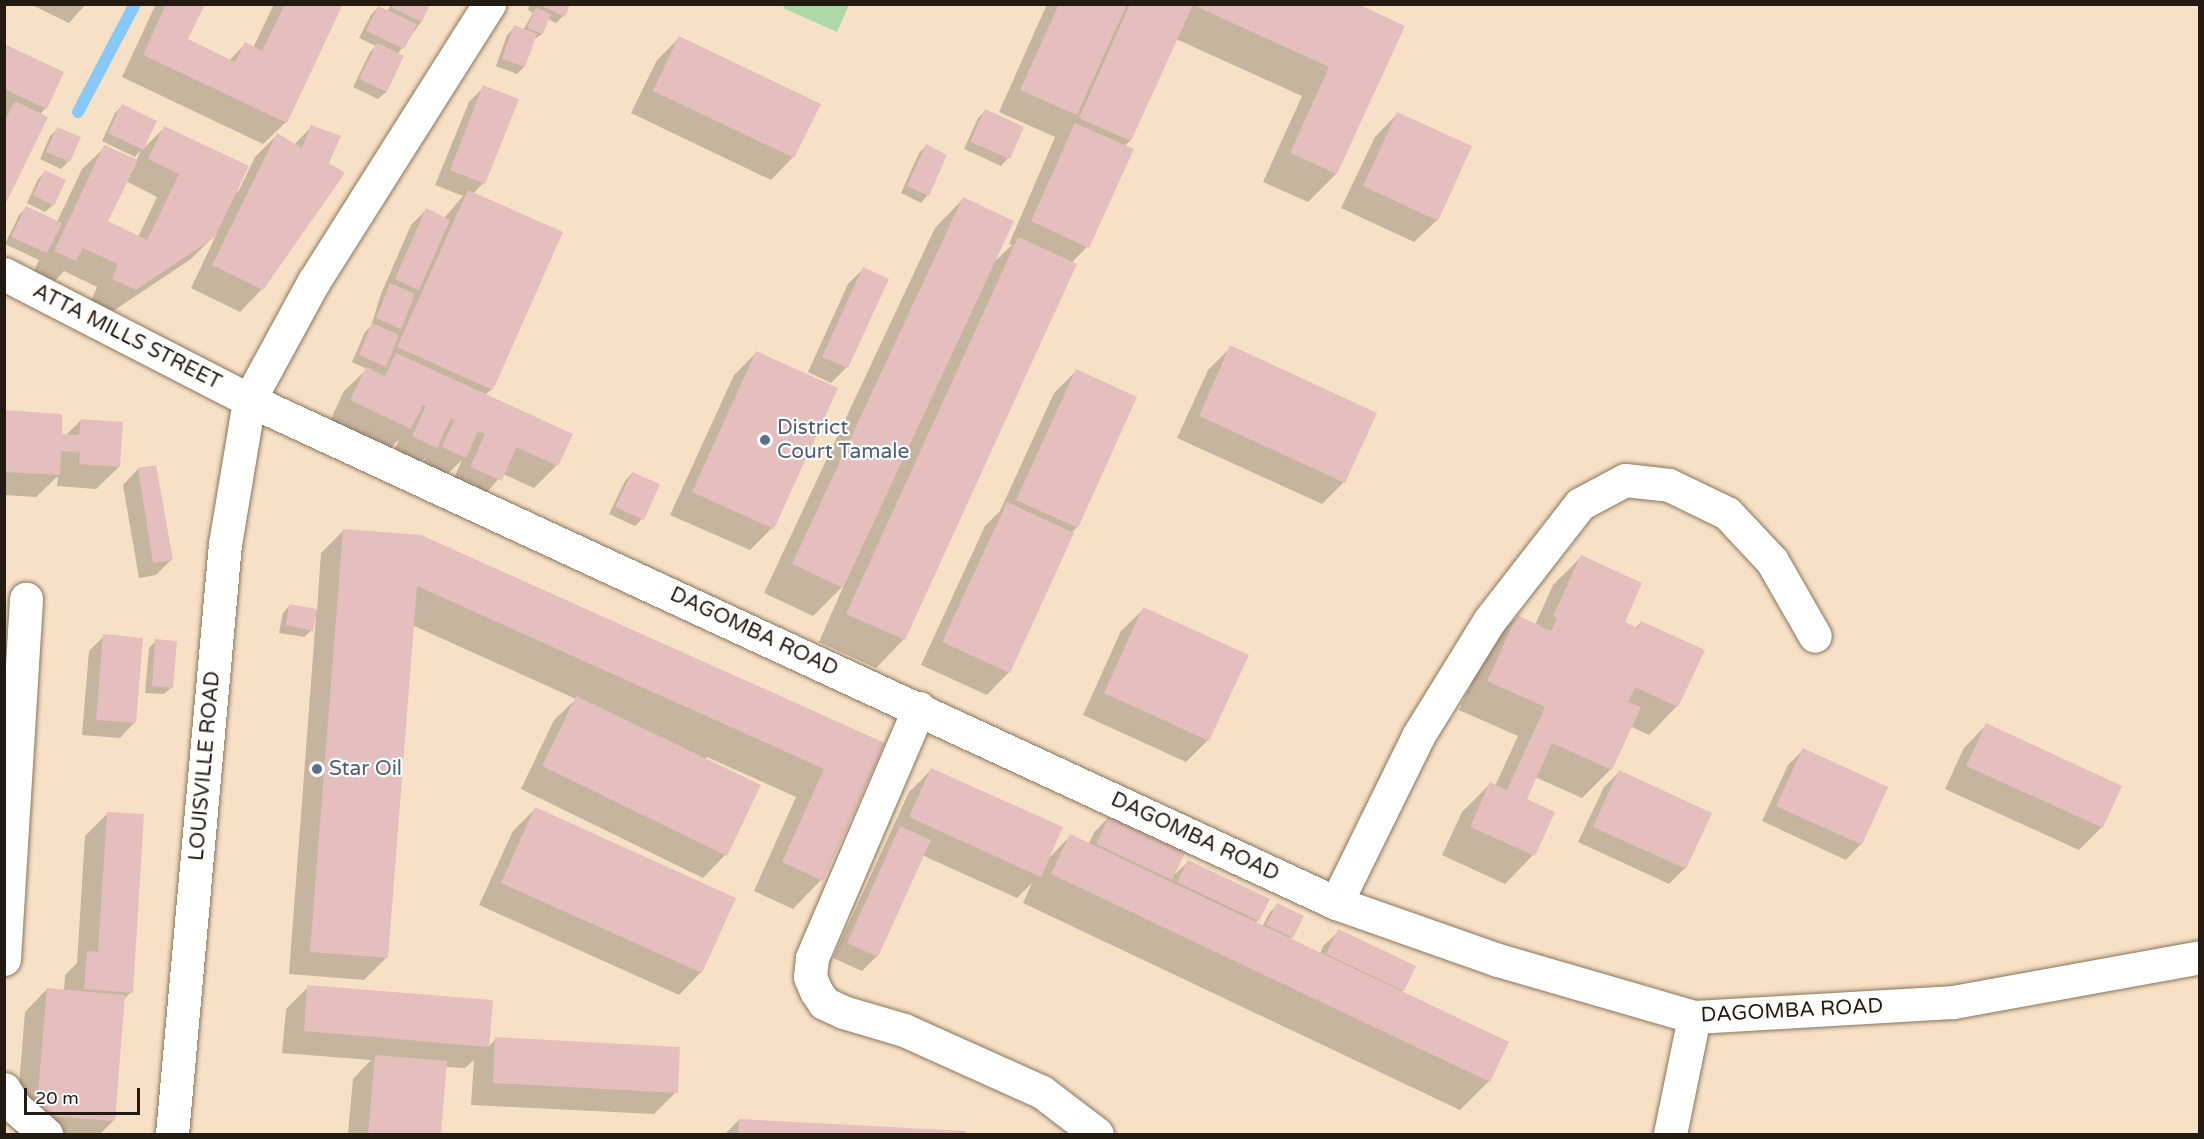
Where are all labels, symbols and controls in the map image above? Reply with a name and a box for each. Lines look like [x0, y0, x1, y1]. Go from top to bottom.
street label: ATTA MILLS STREET [29, 279, 225, 395]
place label: District Court Tamale [777, 415, 909, 465]
marker: District Court Tamale [758, 433, 772, 447]
street label: DAGOMBA ROAD [666, 582, 842, 682]
street label: LOUISVILLE ROAD [184, 670, 226, 862]
place label: Star Oil [329, 756, 402, 782]
marker: Star Oil [310, 762, 324, 776]
street label: DAGOMBA ROAD [1107, 787, 1283, 887]
street label: DAGOMBA ROAD [1700, 994, 1884, 1028]
scale bar [27, 1076, 142, 1114]
text: 20 m [35, 1087, 79, 1109]

